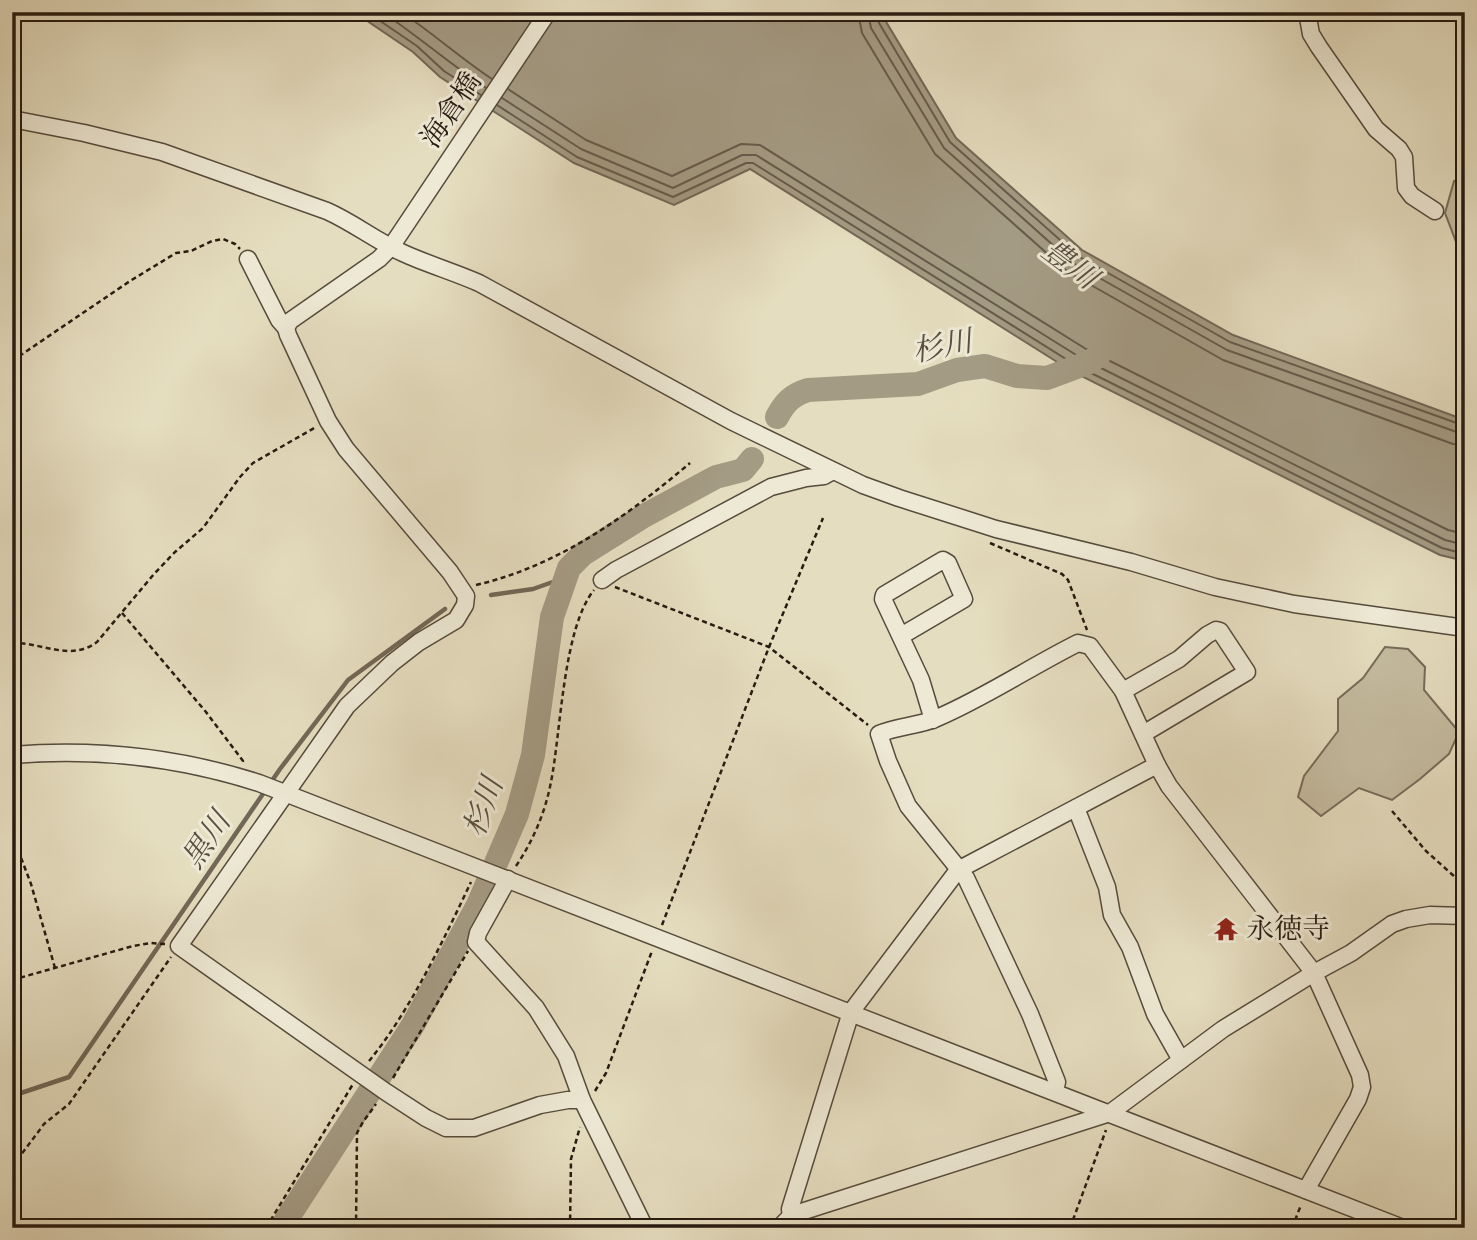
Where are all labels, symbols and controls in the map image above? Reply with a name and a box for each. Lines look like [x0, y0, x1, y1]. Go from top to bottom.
street label: 海倉橋 [412, 65, 490, 155]
water label: 豊川 [1034, 230, 1108, 300]
water label: 杉川 [909, 320, 978, 371]
water label: 杉川 [454, 769, 513, 842]
water label: 黒川 [173, 801, 241, 876]
place label: 永徳寺 [1246, 910, 1330, 948]
temple icon: 永徳寺 [1212, 915, 1240, 943]

